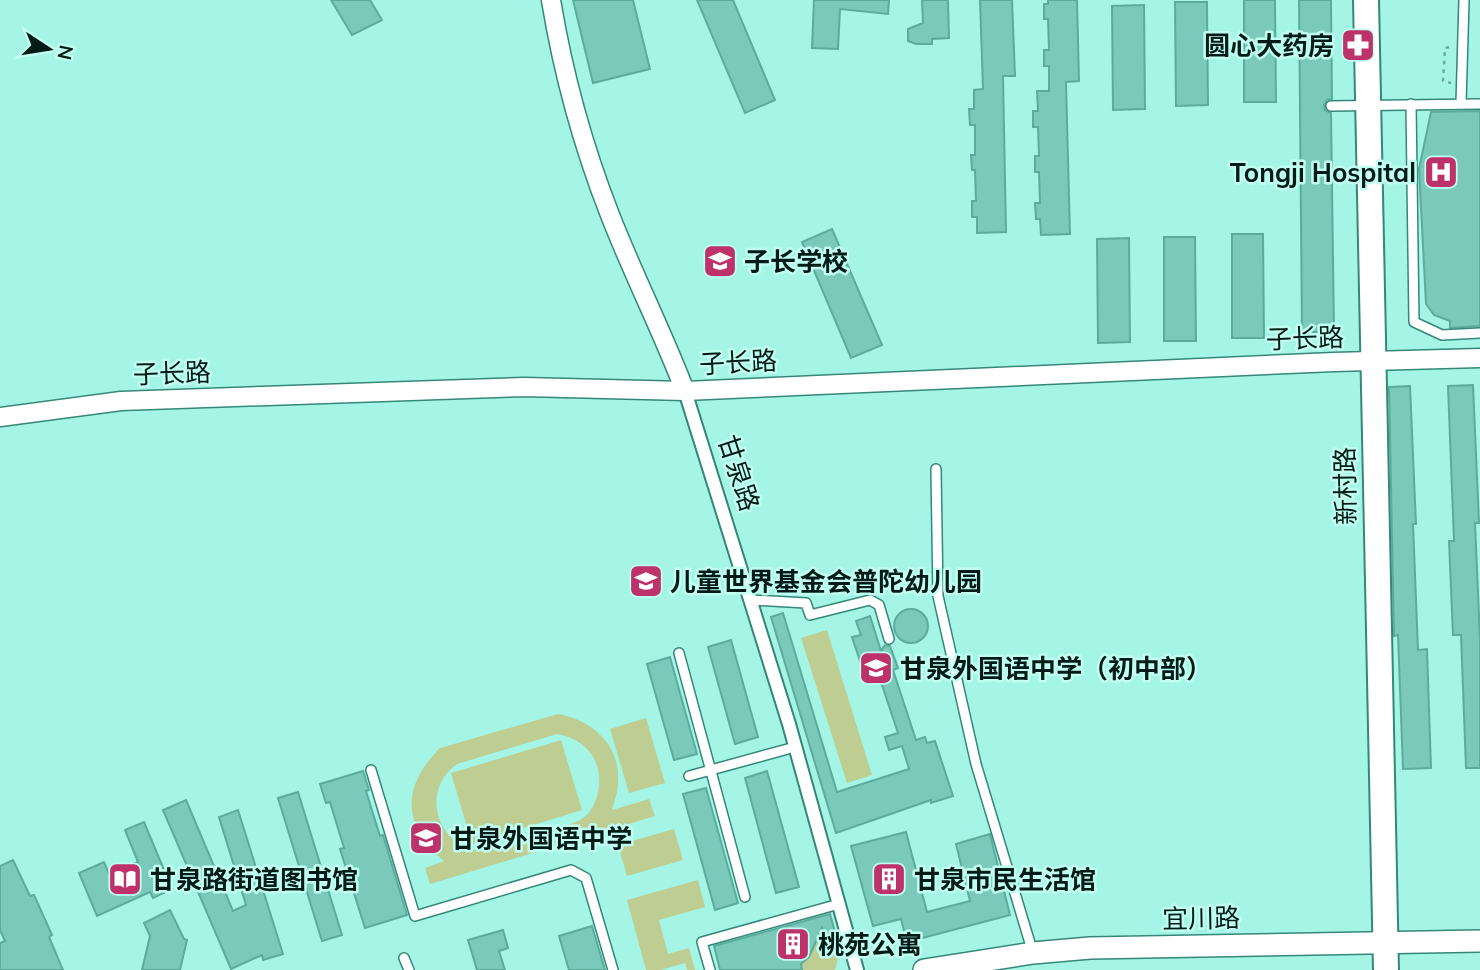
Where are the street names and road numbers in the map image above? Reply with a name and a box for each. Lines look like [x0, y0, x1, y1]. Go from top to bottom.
street label: 子长路 [1265, 320, 1345, 356]
street label: 子长路 [698, 343, 778, 381]
street label: 子长路 [132, 355, 212, 391]
street label: 甘泉路 [711, 431, 767, 515]
street label: 新村路 [1328, 447, 1362, 525]
street label: 宜川路 [1162, 901, 1240, 935]

